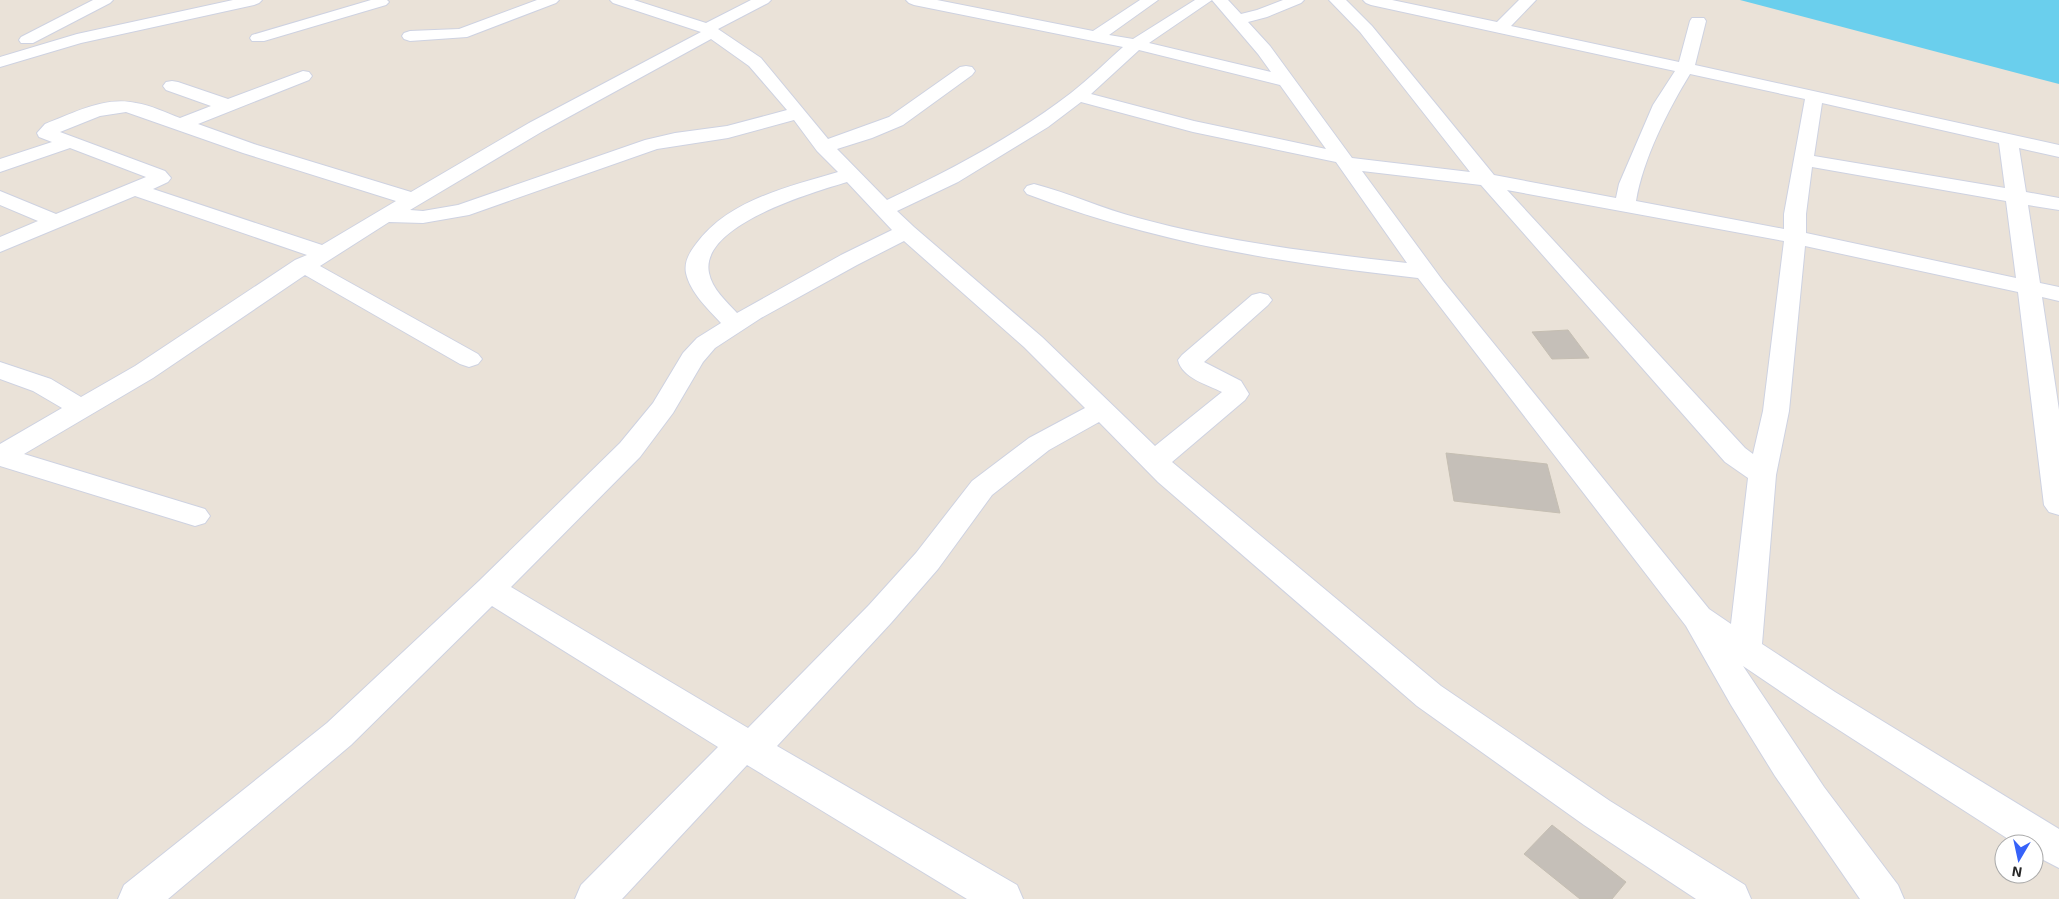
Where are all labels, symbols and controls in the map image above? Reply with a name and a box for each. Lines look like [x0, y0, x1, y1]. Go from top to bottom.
north arrow [1994, 834, 2044, 884]
text: N [2011, 863, 2023, 882]

